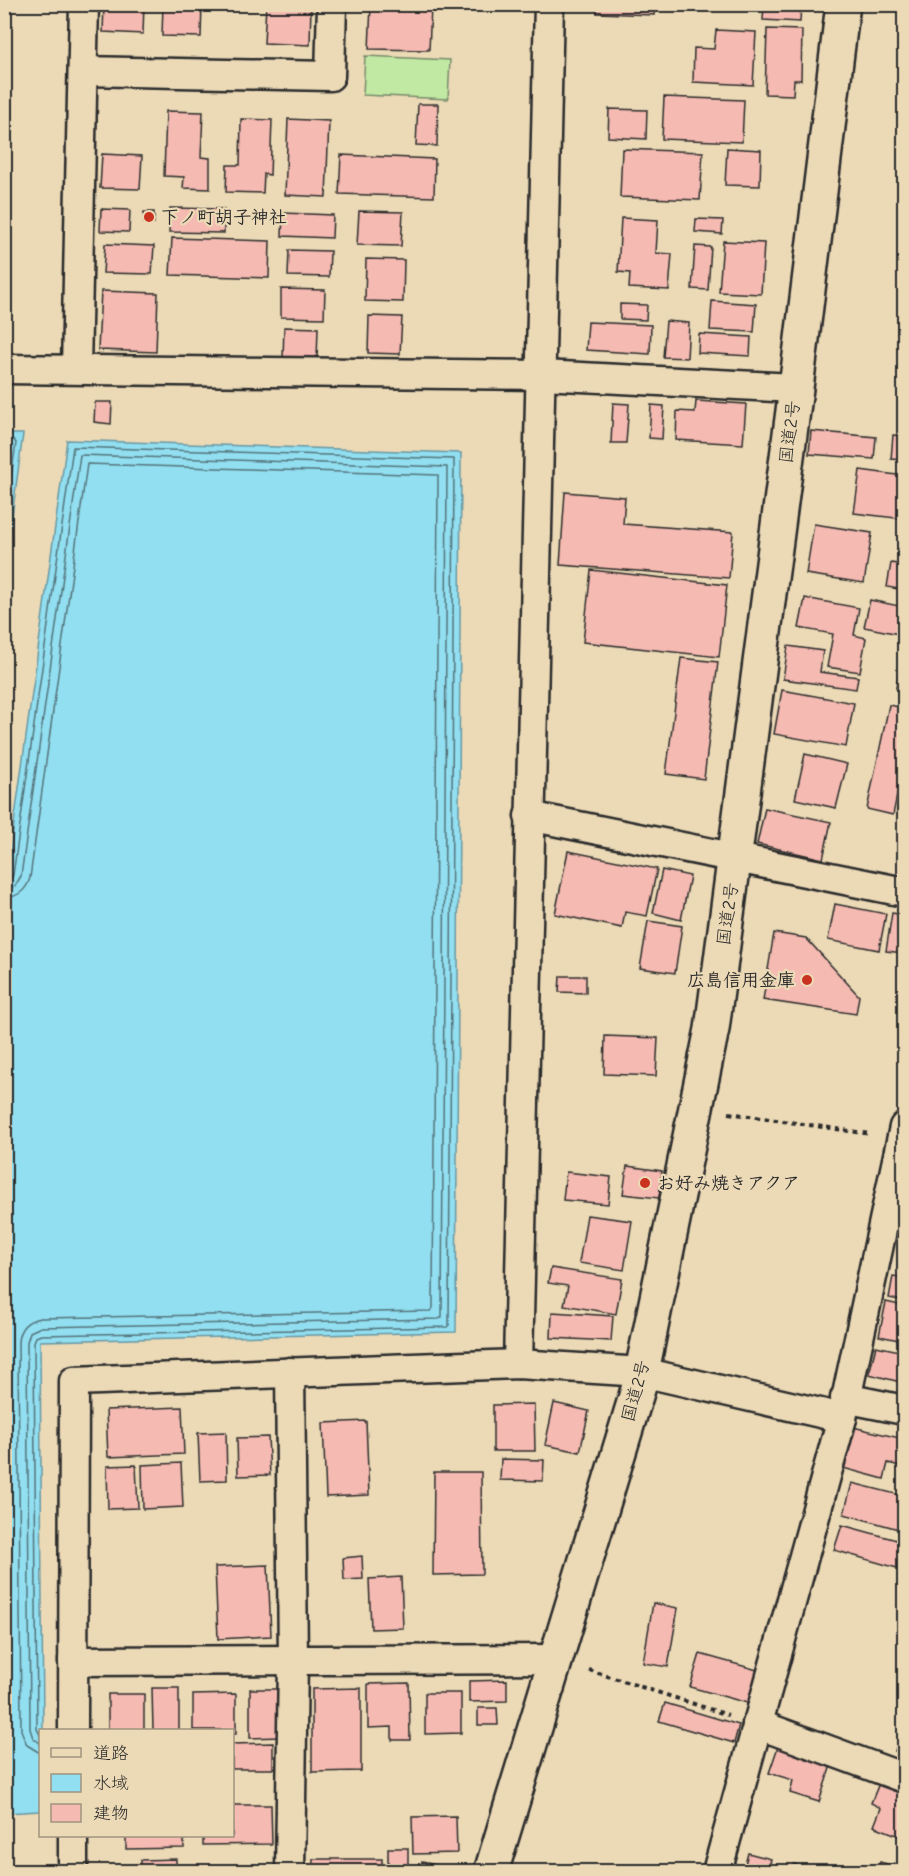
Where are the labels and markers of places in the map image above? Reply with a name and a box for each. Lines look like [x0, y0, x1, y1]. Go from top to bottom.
place label: 下ノ町胡子神社 [161, 207, 287, 228]
marker: 下ノ町胡子神社 [142, 210, 156, 224]
place label: 広島信用金庫 [687, 970, 795, 991]
marker: 広島信用金庫 [800, 973, 814, 987]
place label: お好み焼きアクア [657, 1173, 800, 1194]
marker: お好み焼きアクア [638, 1176, 652, 1190]

